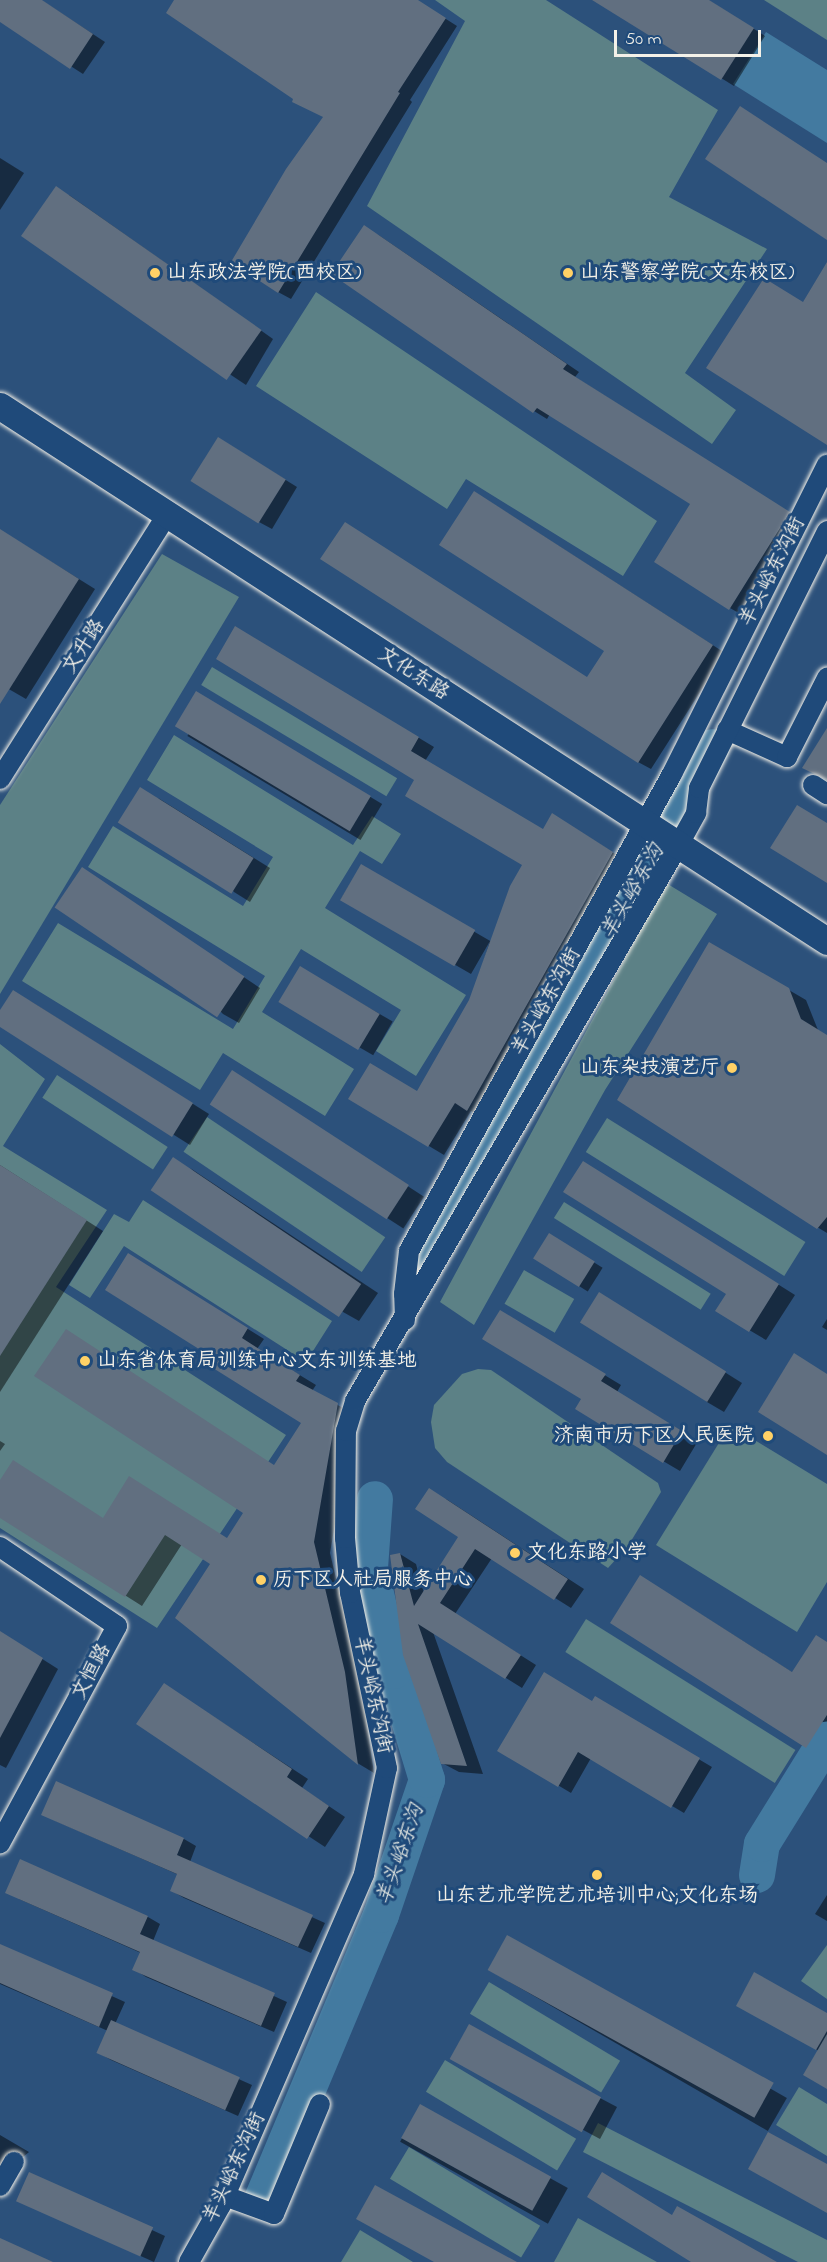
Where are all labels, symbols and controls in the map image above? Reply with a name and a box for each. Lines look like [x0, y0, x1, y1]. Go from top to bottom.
scale bar [617, 18, 764, 56]
text: 50 m [625, 27, 662, 53]
place label: 山东政法学院(西校区) [167, 261, 361, 285]
place label: 山东警察学院(文东校区) [580, 261, 794, 285]
marker: 山东政法学院(西校区) [148, 266, 162, 280]
marker: 山东警察学院(文东校区) [561, 266, 575, 280]
street label: 羊头峪东沟街 [735, 513, 811, 631]
street label: 文升路 [58, 615, 110, 679]
street label: 文化东路 [373, 642, 453, 706]
water label: 羊头峪东沟 [596, 840, 670, 944]
street label: 羊头峪东沟街 [507, 944, 587, 1060]
place label: 山东杂技演艺厅 [580, 1056, 720, 1080]
marker: 山东杂技演艺厅 [725, 1061, 739, 1075]
place label: 山东省体育局训练中心文东训练基地 [97, 1349, 417, 1373]
marker: 山东省体育局训练中心文东训练基地 [78, 1354, 92, 1368]
place label: 济南市历下区人民医院 [554, 1424, 754, 1448]
marker: 济南市历下区人民医院 [759, 1427, 777, 1445]
place label: 文化东路小学 [527, 1541, 647, 1565]
marker: 文化东路小学 [508, 1546, 522, 1560]
place label: 历下区人社局服务中心 [273, 1568, 473, 1592]
marker: 历下区人社局服务中心 [254, 1573, 268, 1587]
street label: 羊头峪东沟街 [348, 1634, 396, 1756]
street label: 文恒路 [67, 1640, 117, 1704]
water label: 羊头峪东沟 [372, 1801, 430, 1909]
marker: 山东艺术学院艺术培训中心;文化东场 [590, 1868, 604, 1882]
place label: 山东艺术学院艺术培训中心;文化东场 [436, 1884, 758, 1908]
street label: 羊头峪东沟街 [199, 2109, 271, 2227]

